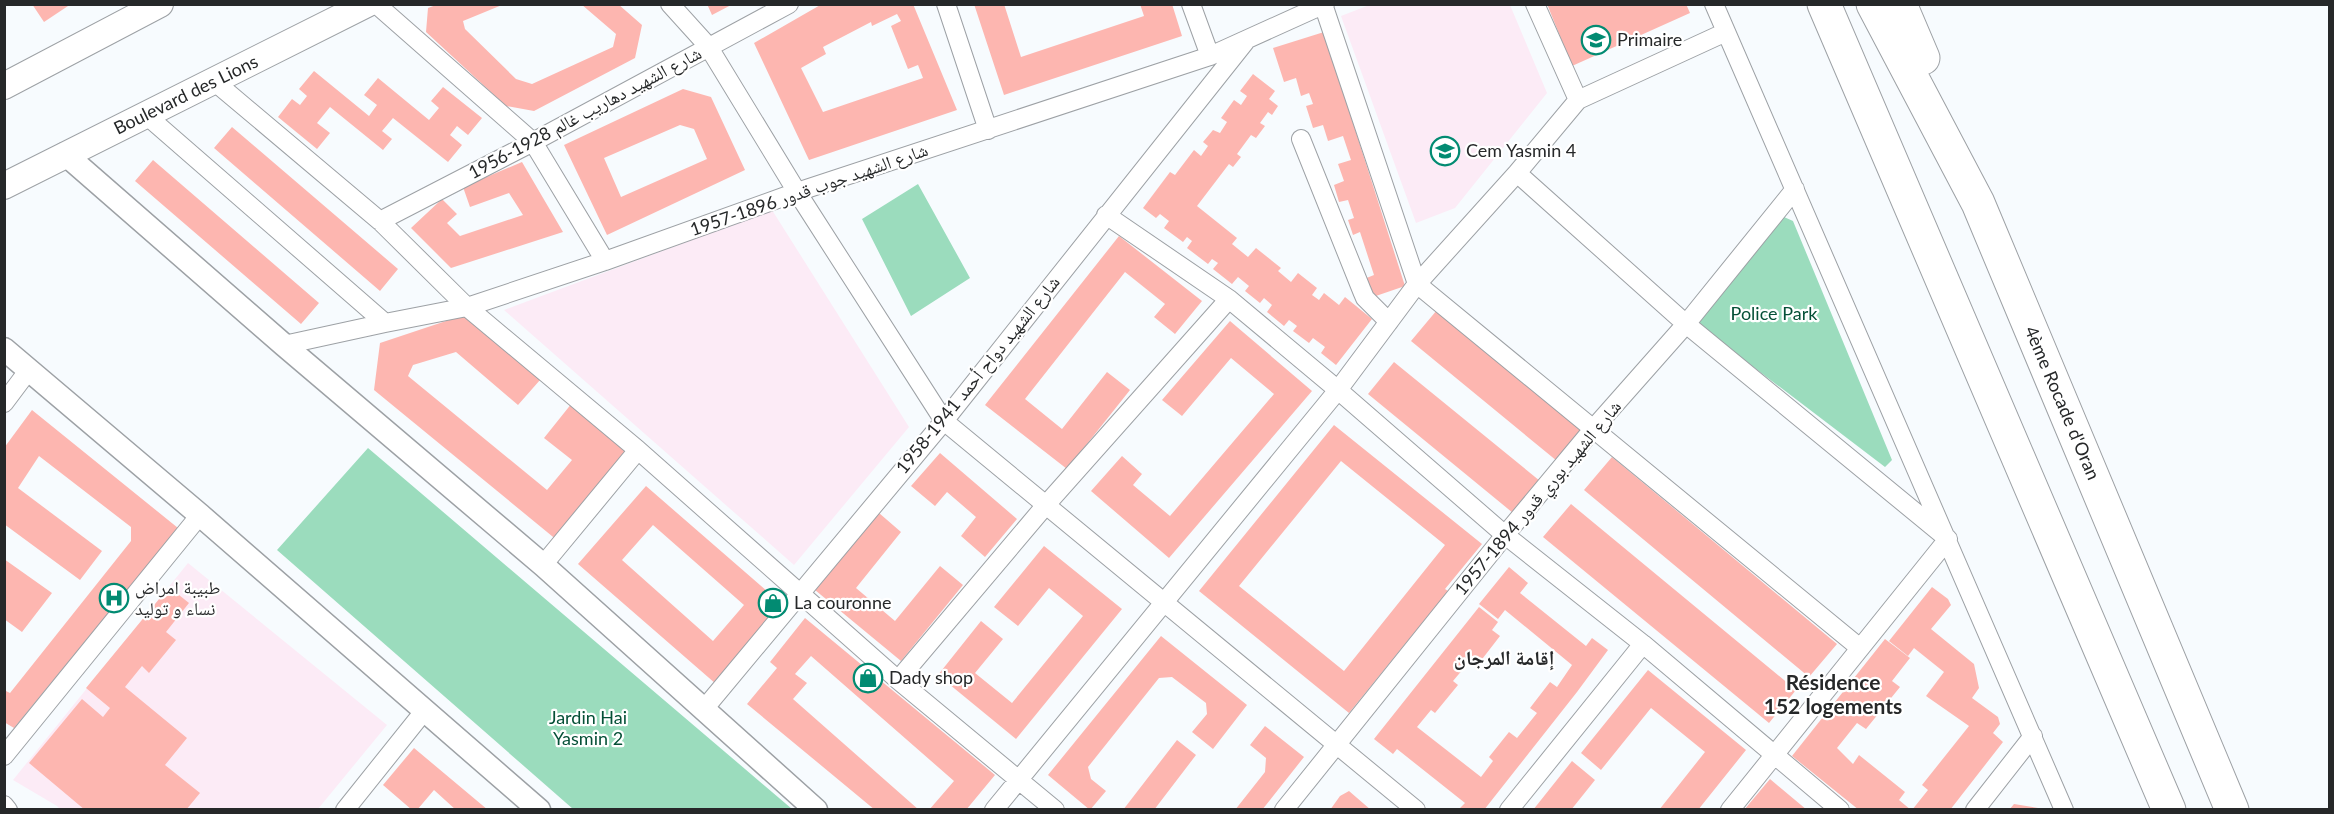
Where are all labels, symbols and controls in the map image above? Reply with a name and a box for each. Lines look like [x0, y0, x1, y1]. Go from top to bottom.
school or university icon: Primaire [1580, 24, 1612, 56]
place label: Primaire [1617, 28, 1682, 50]
street label: شارع الشهيد دهاريب غالم 1928-1956 [464, 41, 706, 185]
street label: Boulevard des Lions [110, 50, 261, 139]
school or university icon: Cem Yasmin 4 [1429, 135, 1461, 167]
street label: شارع الشهيد جوب قدور 1896-1957 [687, 138, 931, 241]
place label: Cem Yasmin 4 [1466, 139, 1576, 161]
street label: شارع الشهيد دواح أحمد 1941-1958 [891, 271, 1065, 479]
park label: Police Park [1731, 302, 1818, 324]
street label: 4ème Rocade d'Oran [2021, 322, 2105, 483]
street label: شارع الشهيد بوري قدور 1894-1957 [1449, 395, 1629, 602]
place label: طبيبة امراض نساء و توليد [135, 576, 220, 619]
hospital icon: طبيبة امراض نساء و توليد [98, 582, 130, 614]
shop icon: La couronne [757, 587, 789, 619]
place label: La couronne [794, 591, 891, 613]
district label: إقامة المرجان [1454, 645, 1554, 671]
shop icon: Dady shop [852, 662, 884, 694]
place label: Dady shop [889, 666, 973, 688]
district label: Résidence 152 logements [1764, 669, 1902, 718]
park label: Jardin Hai Yasmin 2 [549, 706, 627, 749]

